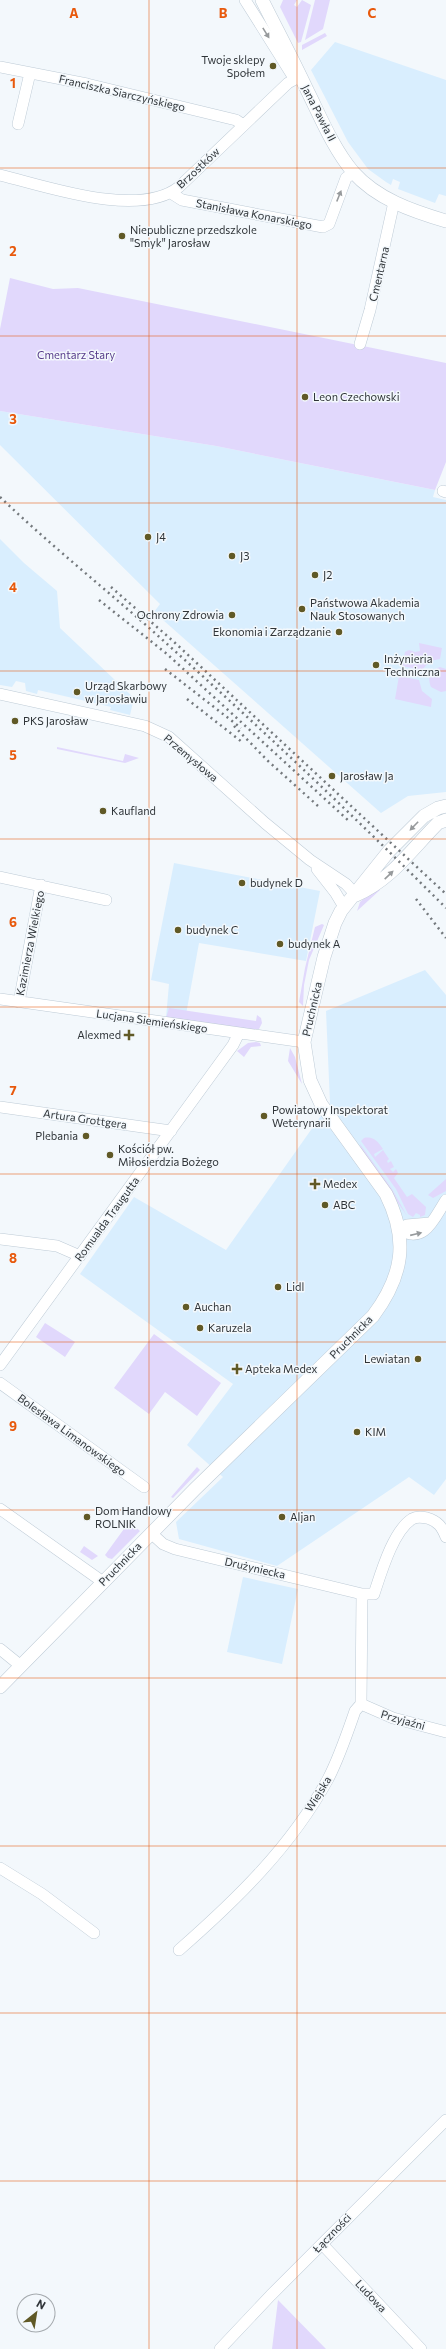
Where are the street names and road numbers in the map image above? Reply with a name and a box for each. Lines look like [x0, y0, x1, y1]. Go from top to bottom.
street label: Franciszka Siarczyńskiego [58, 72, 187, 113]
street label: Jana Pawła II [299, 82, 339, 144]
street label: Brzostków [174, 144, 222, 191]
street label: Stanisława Konarskiego [195, 196, 314, 231]
street label: Cmentarna [366, 245, 391, 303]
street label: Przemysłowa [162, 731, 221, 784]
street label: Kazimierza Wielkiego [13, 889, 46, 997]
street label: Pruchnicka [299, 980, 324, 1037]
street label: Lucjana Siemieńskiego [96, 1006, 209, 1035]
street label: Artura Grottgera [42, 1106, 128, 1131]
street label: Romualda Traugutta [72, 1174, 142, 1263]
street label: Pruchnicka [326, 1312, 375, 1361]
street label: Bolesława Limanowskiego [16, 1391, 129, 1479]
street label: Pruchnicka [96, 1539, 144, 1588]
street label: Drużyniecka [223, 1554, 287, 1581]
street label: Przyjaźni [379, 1707, 427, 1732]
street label: Wiejska [302, 1774, 334, 1814]
street label: Łączności [309, 2210, 353, 2256]
street label: Ludowa [353, 2277, 390, 2315]

